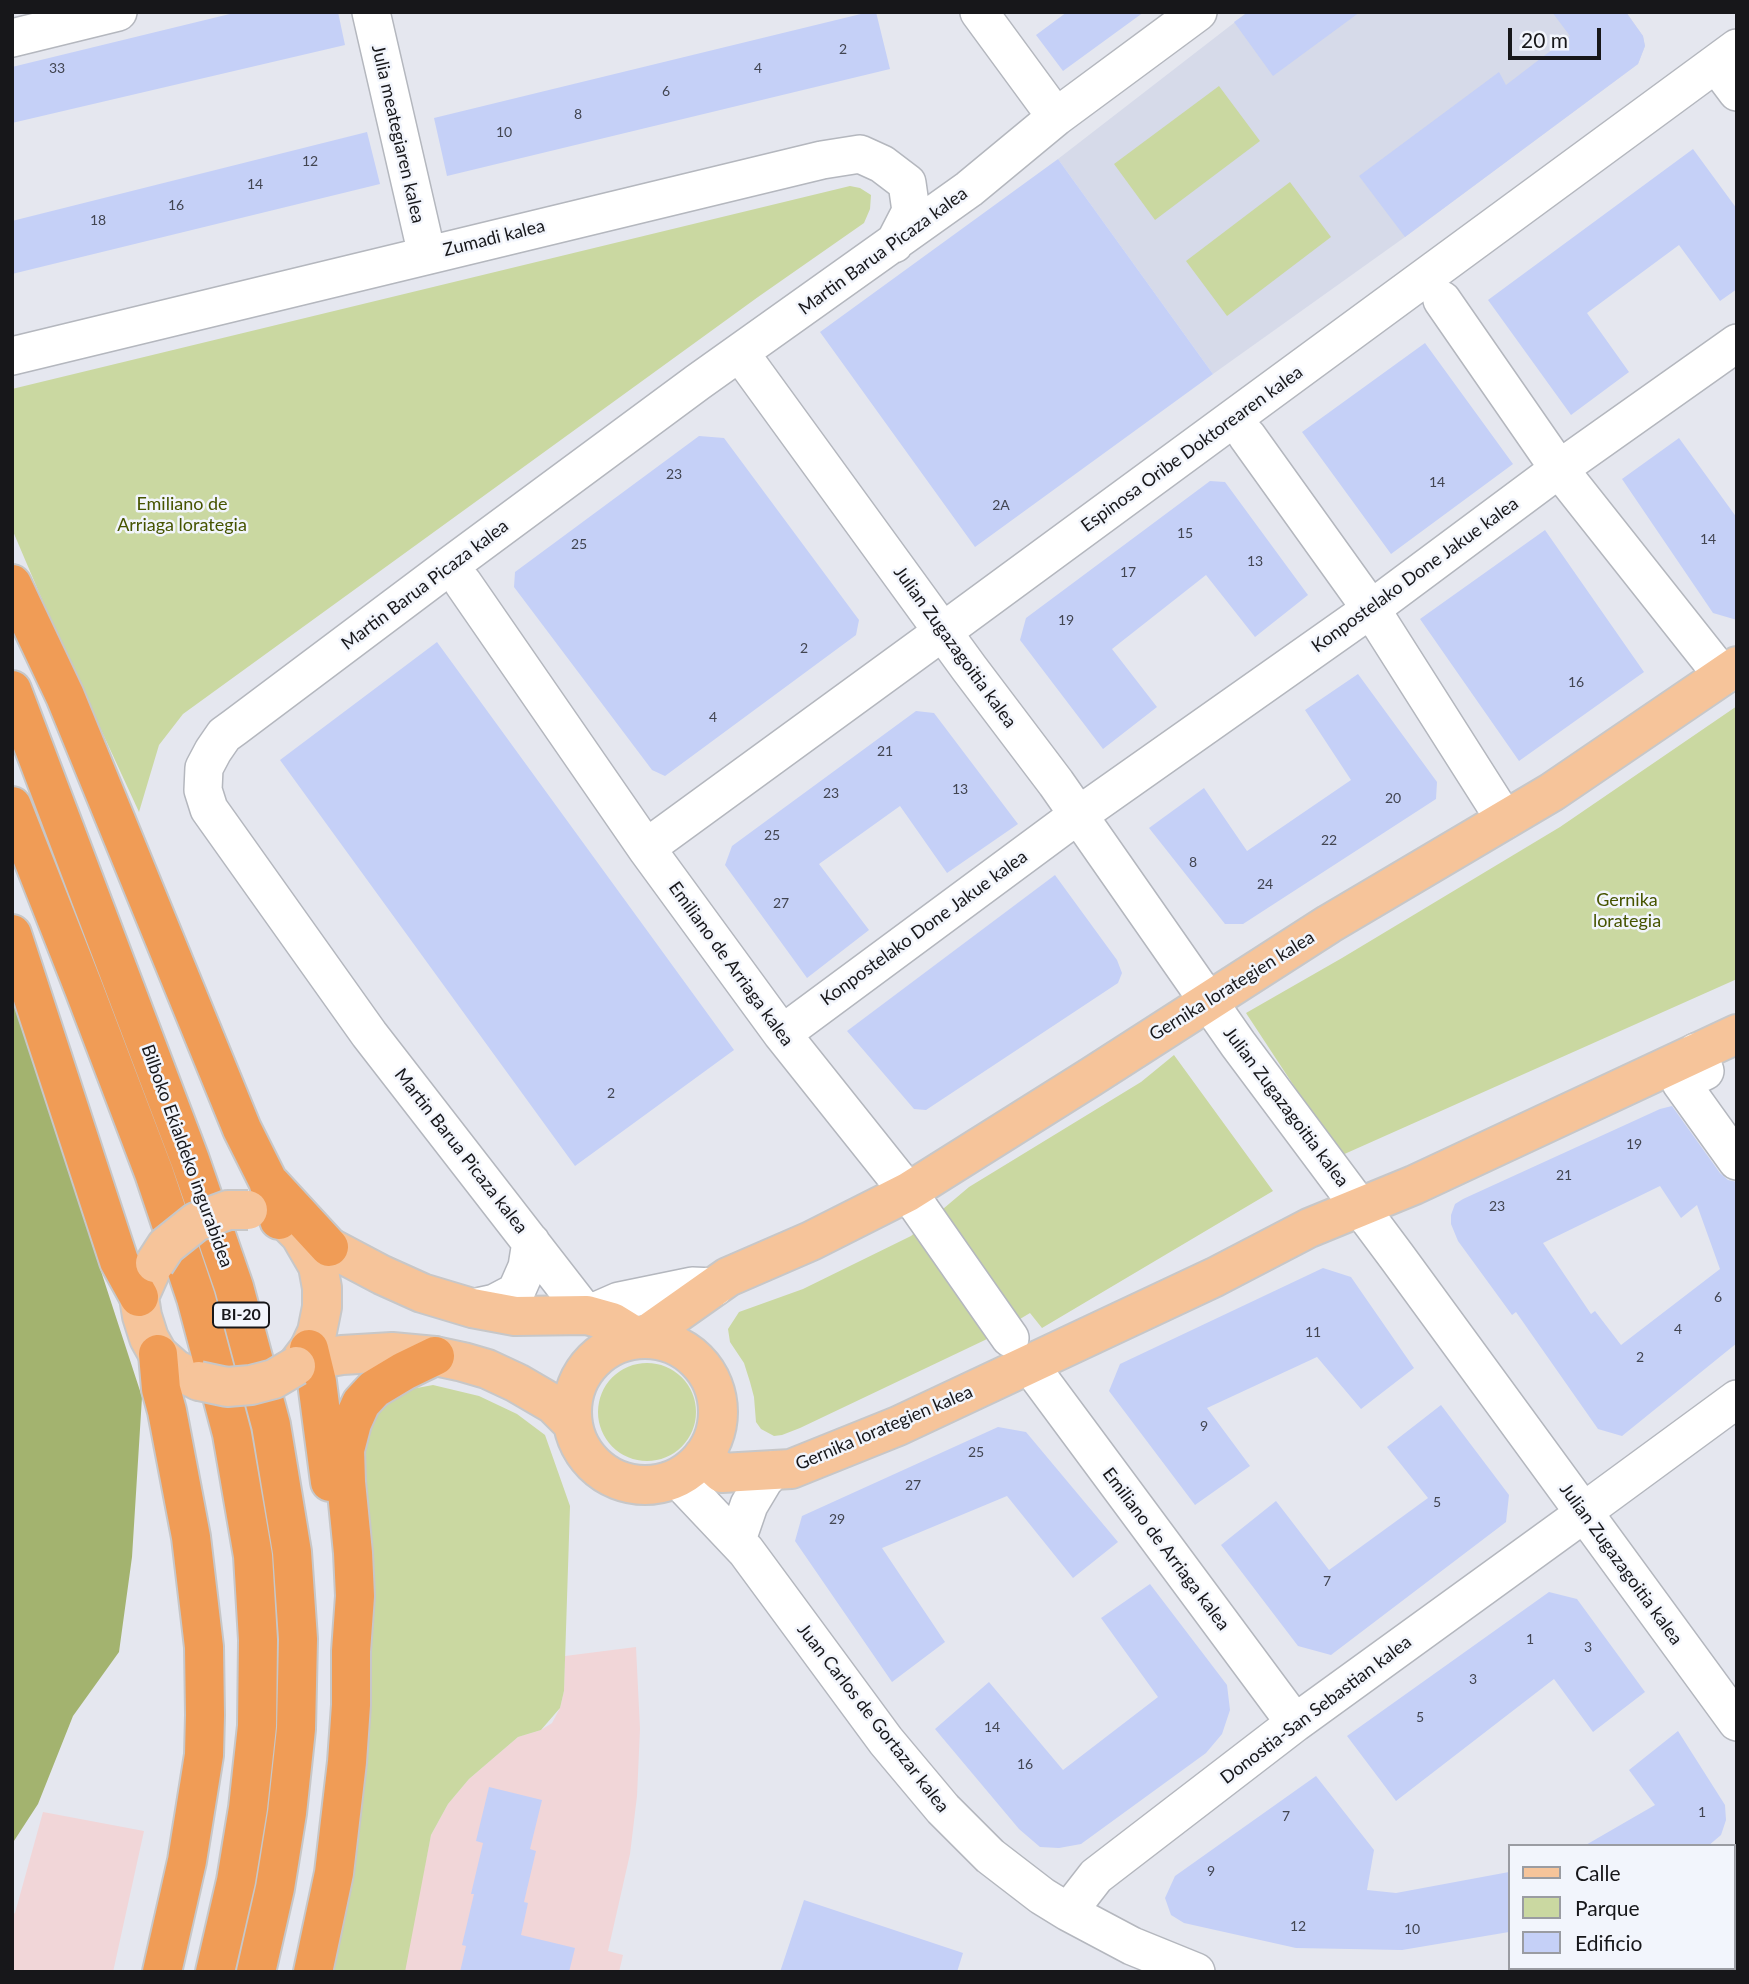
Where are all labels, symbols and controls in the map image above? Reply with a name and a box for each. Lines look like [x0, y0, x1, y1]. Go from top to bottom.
scale bar [1511, 14, 1604, 58]
text: 20 m [1521, 27, 1568, 52]
house number: 2 [839, 41, 847, 57]
street label: Julia meategiaren kalea [367, 43, 429, 225]
house number: 33 [49, 60, 65, 76]
house number: 4 [754, 60, 762, 76]
house number: 6 [662, 83, 670, 99]
house number: 8 [574, 106, 582, 122]
house number: 10 [496, 124, 512, 140]
house number: 12 [302, 153, 318, 169]
house number: 14 [247, 176, 263, 192]
street label: Martin Barua Picaza kalea [794, 182, 972, 320]
house number: 16 [168, 197, 184, 213]
house number: 18 [90, 212, 106, 228]
street label: Zumadi kalea [441, 215, 547, 261]
street label: Espinosa Oribe Doktorearen kalea [1077, 361, 1307, 537]
house number: 23 [666, 466, 682, 482]
house number: 14 [1429, 474, 1445, 490]
park label: Emiliano de Arriaga lorategia [117, 493, 247, 536]
street label: Konpostelako Done Jakue kalea [1307, 493, 1523, 657]
house number: 2A [992, 497, 1010, 513]
street label: Martin Barua Picaza kalea [337, 515, 513, 655]
house number: 15 [1177, 525, 1193, 541]
house number: 14 [1700, 531, 1716, 547]
house number: 25 [571, 536, 587, 552]
house number: 13 [1247, 553, 1263, 569]
street label: Julian Zugazagoitia kalea [889, 562, 1021, 732]
house number: 17 [1120, 564, 1136, 580]
house number: 19 [1058, 612, 1074, 628]
house number: 2 [800, 640, 808, 656]
house number: 16 [1568, 674, 1584, 690]
house number: 4 [709, 709, 717, 725]
house number: 21 [877, 743, 893, 759]
house number: 13 [952, 781, 968, 797]
house number: 23 [823, 785, 839, 801]
house number: 20 [1385, 790, 1401, 806]
house number: 25 [764, 827, 780, 843]
house number: 22 [1321, 832, 1337, 848]
street label: Konpostelako Done Jakue kalea [816, 846, 1032, 1010]
house number: 8 [1189, 854, 1197, 870]
house number: 24 [1257, 876, 1273, 892]
street label: Emiliano de Arriaga kalea [664, 878, 798, 1050]
park label: Gernika lorategia [1593, 889, 1661, 932]
house number: 27 [773, 895, 789, 911]
street label: Gernika lorategien kalea [1146, 926, 1318, 1046]
street label: Julian Zugazagoitia kalea [1219, 1023, 1353, 1191]
street label: Bilboko Ekialdeko ingurabidea [137, 1042, 237, 1270]
street label: Martin Barua Picaza kalea [390, 1064, 532, 1238]
house number: 2 [607, 1085, 615, 1101]
house number: 19 [1626, 1136, 1642, 1152]
house number: 21 [1556, 1167, 1572, 1183]
house number: 23 [1489, 1198, 1505, 1214]
house number: 6 [1714, 1289, 1722, 1305]
road number: BI-20 [213, 1302, 269, 1328]
house number: 4 [1674, 1321, 1682, 1337]
house number: 11 [1305, 1324, 1321, 1340]
house number: 2 [1636, 1349, 1644, 1365]
street label: Gernika lorategien kalea [792, 1381, 976, 1475]
house number: 9 [1200, 1418, 1208, 1434]
house number: 25 [968, 1444, 984, 1460]
street label: Emiliano de Arriaga kalea [1098, 1463, 1234, 1635]
house number: 27 [905, 1477, 921, 1493]
street label: Julian Zugazagoitia kalea [1555, 1479, 1687, 1649]
house number: 5 [1433, 1494, 1441, 1510]
house number: 29 [829, 1511, 845, 1527]
house number: 7 [1323, 1573, 1331, 1589]
street label: Juan Carlos de Gortazar kalea [793, 1619, 953, 1817]
street label: Donostia-San Sebastian kalea [1216, 1631, 1416, 1789]
house number: 1 [1526, 1631, 1534, 1647]
house number: 3 [1584, 1639, 1592, 1655]
house number: 3 [1469, 1671, 1477, 1687]
house number: 5 [1416, 1709, 1424, 1725]
house number: 14 [984, 1719, 1000, 1735]
house number: 16 [1017, 1756, 1033, 1772]
house number: 1 [1698, 1804, 1706, 1820]
house number: 7 [1282, 1808, 1290, 1824]
legend [1508, 1844, 1735, 1970]
text: Calle [1575, 1860, 1620, 1885]
house number: 9 [1207, 1863, 1215, 1879]
text: Parque [1575, 1895, 1640, 1920]
house number: 12 [1290, 1918, 1306, 1934]
house number: 10 [1404, 1921, 1420, 1937]
text: Edificio [1575, 1930, 1642, 1955]

